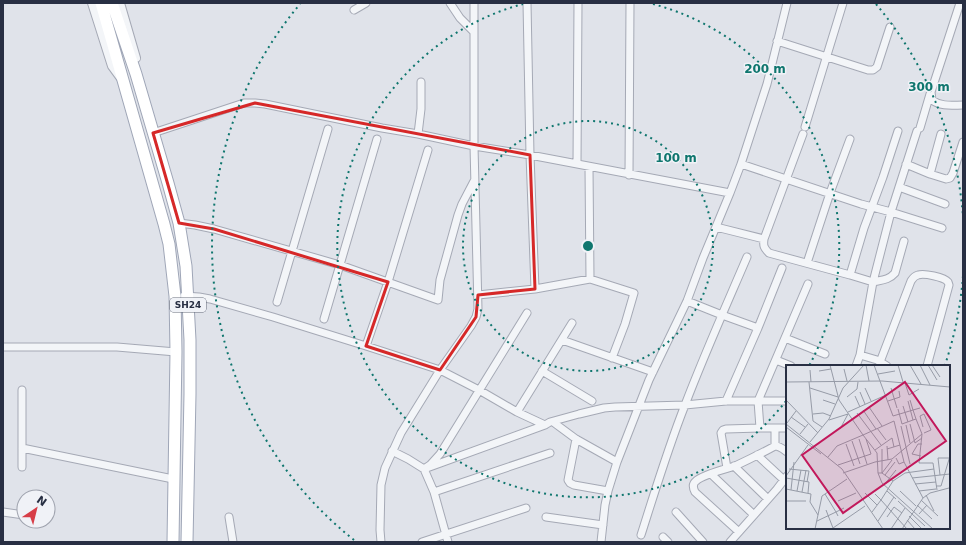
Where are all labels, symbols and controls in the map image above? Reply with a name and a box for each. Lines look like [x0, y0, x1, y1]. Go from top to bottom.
text: 200 m [744, 62, 786, 76]
text: 300 m [908, 80, 950, 94]
text: 100 m [655, 151, 697, 165]
centre of rings [581, 239, 595, 253]
road number: SH24 [170, 298, 206, 312]
inset map [786, 365, 950, 529]
north arrow [16, 489, 56, 529]
text: N [34, 493, 49, 509]

